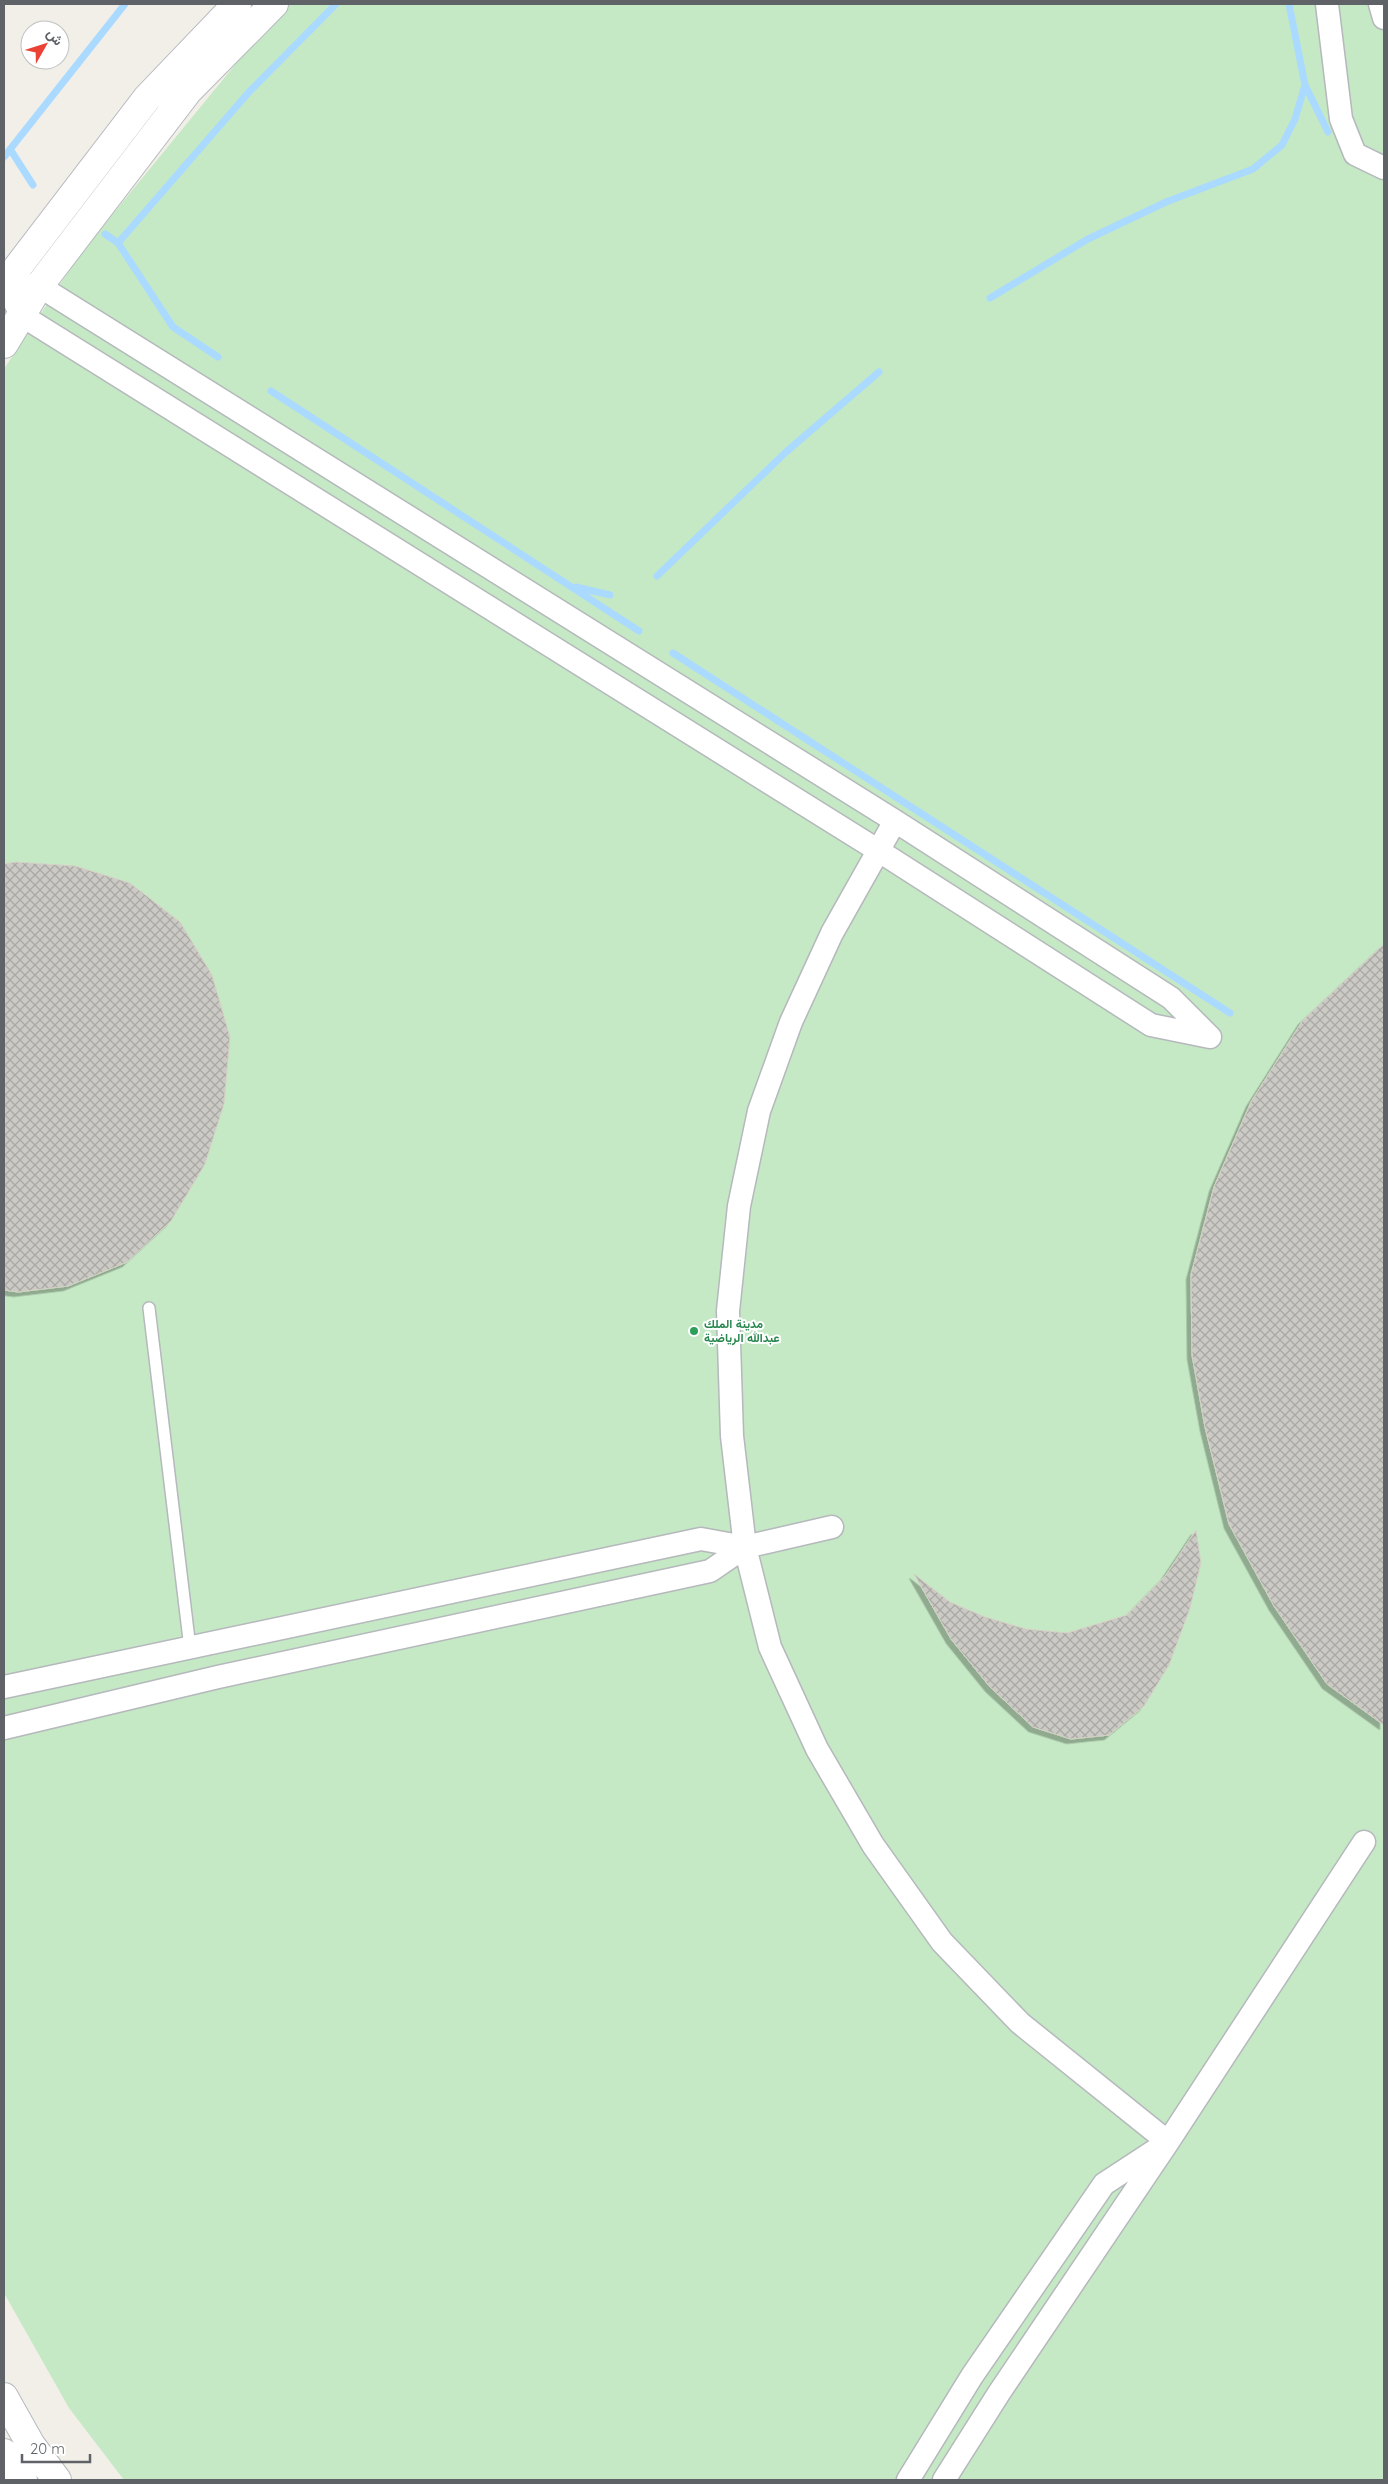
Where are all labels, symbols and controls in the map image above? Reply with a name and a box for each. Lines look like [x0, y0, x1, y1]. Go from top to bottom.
north arrow [20, 20, 70, 70]
text: ش [43, 25, 68, 49]
place label: مدينة الملك عبدالله الرياضية [704, 1316, 780, 1346]
marker: مدينة الملك عبدالله الرياضية [688, 1325, 700, 1337]
scale bar [22, 2432, 90, 2464]
text: 20 m [30, 2439, 65, 2458]

